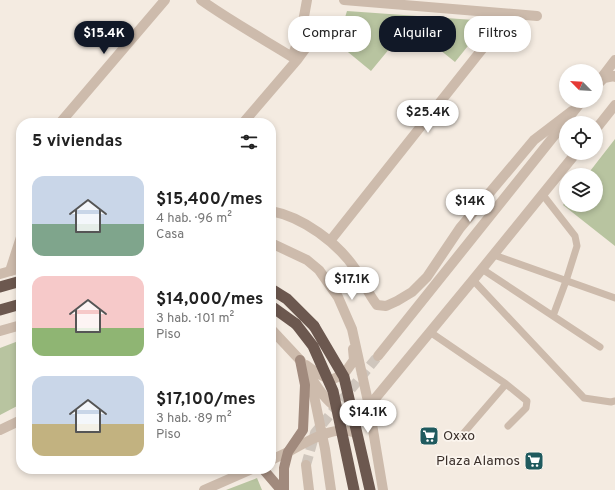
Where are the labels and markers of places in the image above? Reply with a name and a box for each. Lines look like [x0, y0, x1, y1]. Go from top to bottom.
pin: $15.4K [71, 21, 137, 55]
pin: $25.4K [395, 100, 461, 134]
pin: $14K [446, 189, 494, 223]
pin: $17.1K [319, 267, 385, 301]
pin: $14.1K [335, 400, 401, 434]
supermarket icon: Oxxo [418, 425, 440, 447]
place label: Oxxo [443, 428, 475, 445]
supermarket icon: Plaza Alamos [523, 450, 545, 472]
place label: Plaza Alamos [436, 453, 520, 470]

